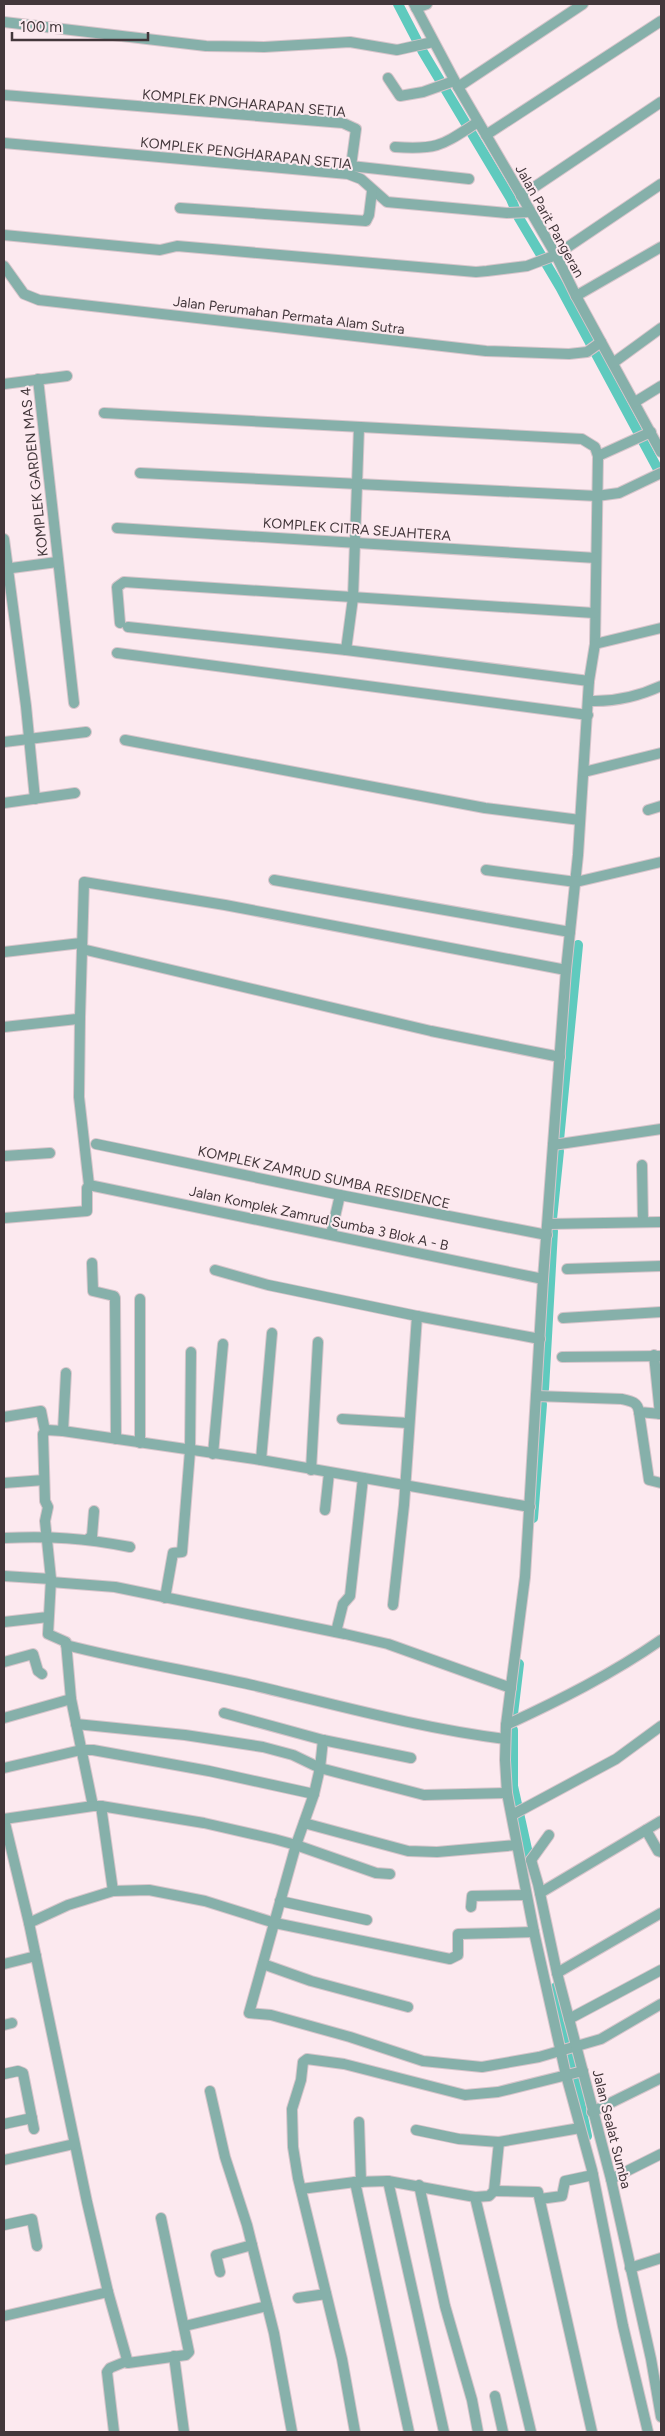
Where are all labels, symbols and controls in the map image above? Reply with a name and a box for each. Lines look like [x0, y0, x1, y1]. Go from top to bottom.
scale bar [12, 10, 149, 42]
text: 100 m [20, 18, 62, 36]
street label: KOMPLEK PNGHARAPAN SETIA [141, 86, 347, 121]
street label: KOMPLEK PENGHARAPAN SETIA [139, 134, 353, 173]
street label: Jalan Parit Pangeran [512, 162, 588, 281]
street label: Jalan Perumahan Permata Alam Sutra [172, 293, 406, 338]
street label: KOMPLEK GARDEN MAS 4 [17, 386, 52, 557]
street label: KOMPLEK CITRA SEJAHTERA [262, 514, 452, 545]
street label: KOMPLEK ZAMRUD SUMBA RESIDENCE [196, 1142, 452, 1213]
street label: Jalan Komplek Zamrud Sumba 3 Blok A - B [188, 1183, 450, 1254]
street label: Jalan Sealat Sumba [589, 2068, 635, 2190]

